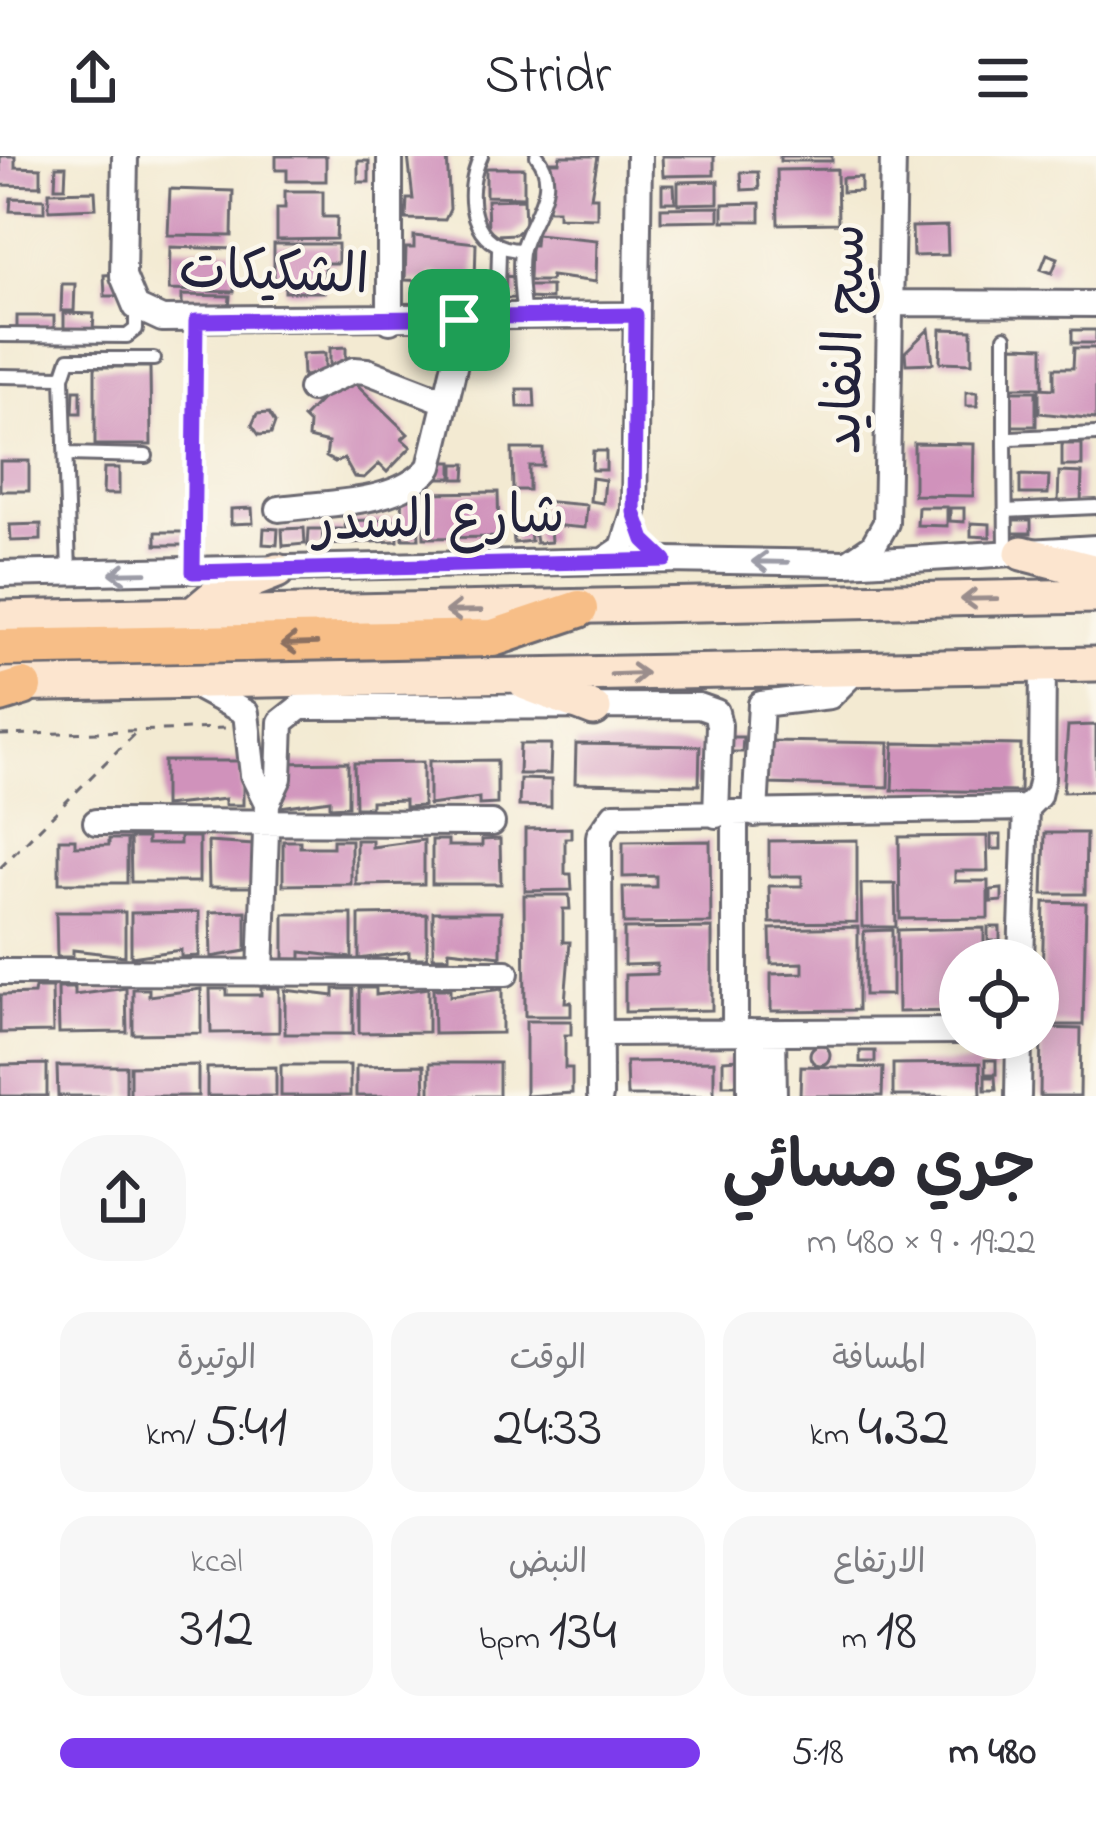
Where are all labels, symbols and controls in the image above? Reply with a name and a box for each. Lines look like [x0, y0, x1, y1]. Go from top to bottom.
text: Stridr [485, 39, 611, 117]
icon: share [60, 45, 126, 111]
icon: menu [970, 45, 1036, 111]
street label: سيج النفايد [807, 223, 889, 455]
street label: الشكيكات [177, 234, 370, 318]
pin [408, 269, 510, 371]
icon: arrive [426, 287, 492, 353]
street label: شارع السدر [308, 479, 566, 565]
one-way arrow [751, 550, 790, 573]
one-way arrow [109, 562, 148, 584]
one-way arrow [960, 587, 999, 610]
one-way arrow [444, 600, 483, 622]
one-way arrow [280, 632, 319, 655]
one-way arrow [609, 662, 648, 685]
map controls [939, 939, 1059, 1059]
button: locate [939, 939, 1059, 1059]
text: جري مسائي [722, 1122, 1036, 1218]
button: share [60, 1135, 186, 1261]
text: 19:22 · 9 × 480 m [807, 1215, 1036, 1272]
text: الوتيرة [177, 1336, 257, 1384]
text: الوقت [510, 1336, 587, 1384]
text: المسافة [832, 1336, 926, 1384]
text: 5:41 [204, 1386, 288, 1473]
text: 24:33 [493, 1386, 603, 1473]
text: 4.32 [858, 1386, 949, 1473]
text: /km [146, 1412, 204, 1460]
text: km [809, 1412, 858, 1460]
text: kcal [190, 1539, 243, 1587]
text: النبض [509, 1540, 587, 1588]
text: الارتفاع [833, 1540, 926, 1588]
text: 312 [180, 1587, 254, 1674]
text: 134 [548, 1590, 617, 1677]
text: 18 [875, 1590, 917, 1677]
text: bpm [479, 1616, 548, 1664]
text: m [842, 1616, 875, 1664]
text: 5:18 [791, 1725, 844, 1782]
text: 480 m [948, 1725, 1036, 1782]

